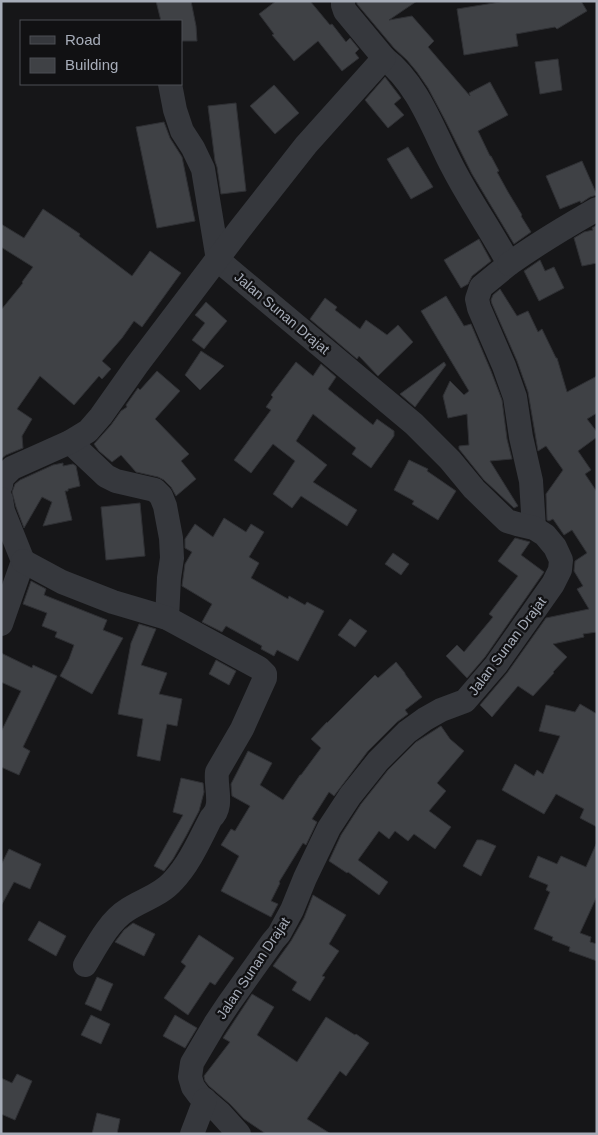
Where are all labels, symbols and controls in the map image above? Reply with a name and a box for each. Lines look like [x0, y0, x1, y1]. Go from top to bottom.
legend [20, 20, 182, 85]
text: Road [65, 31, 101, 48]
text: Building [65, 56, 118, 73]
street label: Jalan Sunan Drajat [231, 269, 333, 357]
street label: Jalan Sunan Drajat [465, 594, 549, 698]
street label: Jalan Sunan Drajat [213, 914, 293, 1022]

